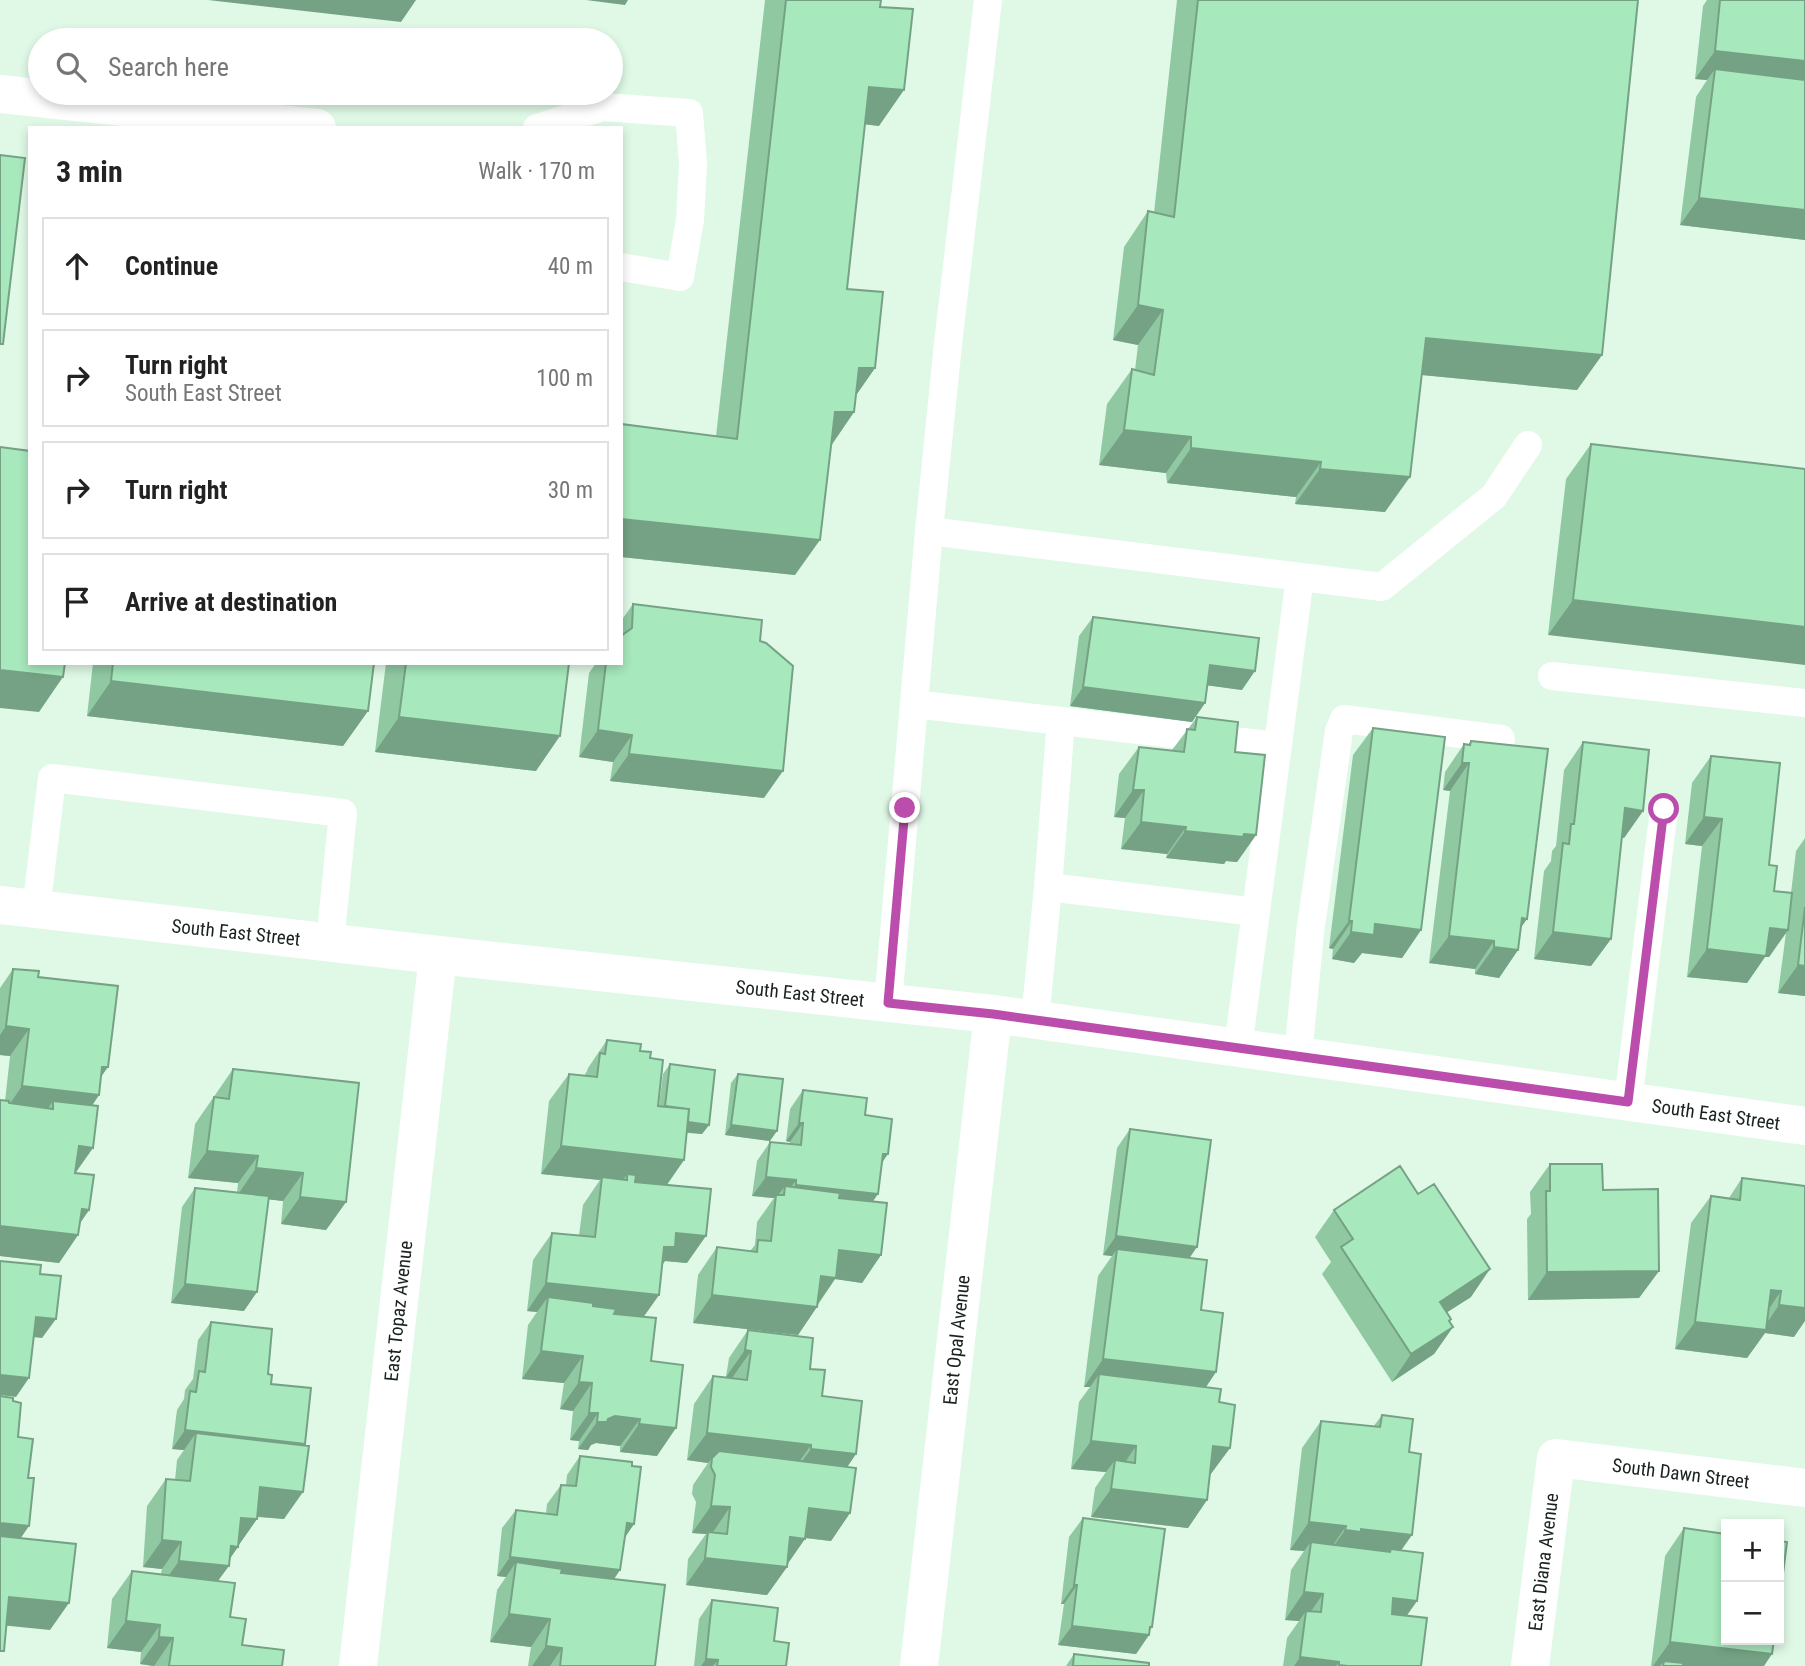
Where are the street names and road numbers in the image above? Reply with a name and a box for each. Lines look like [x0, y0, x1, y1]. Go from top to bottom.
street label: South East Street [170, 914, 302, 951]
street label: South East Street [734, 975, 866, 1012]
street label: South East Street [1650, 1094, 1782, 1135]
street label: East Topaz Avenue [380, 1240, 417, 1382]
street label: East Opal Avenue [938, 1274, 975, 1406]
street label: South Dawn Street [1611, 1454, 1751, 1493]
street label: East Diana Avenue [1524, 1492, 1563, 1632]

